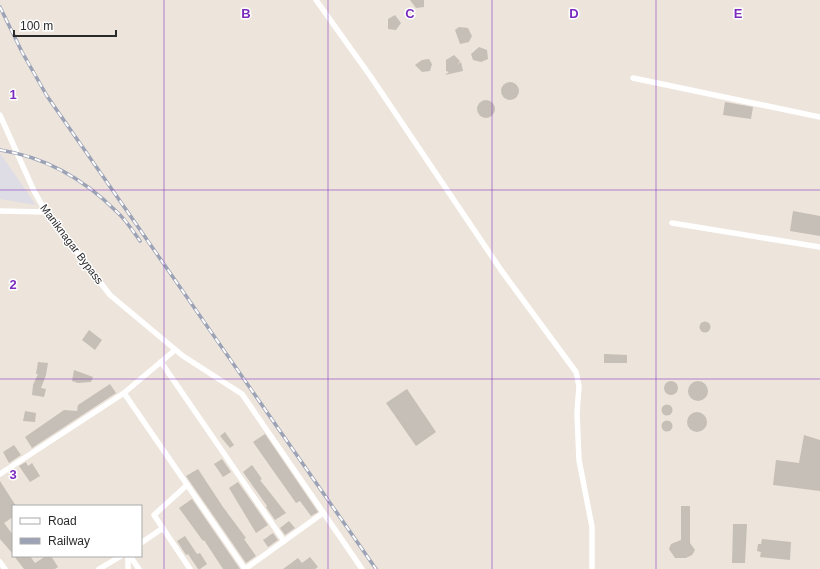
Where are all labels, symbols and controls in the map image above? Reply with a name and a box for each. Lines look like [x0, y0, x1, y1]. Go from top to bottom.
text: B [241, 6, 251, 21]
text: C [405, 6, 415, 21]
text: D [569, 6, 579, 21]
text: E [734, 6, 743, 21]
scale bar [14, 12, 116, 38]
text: 100 m [20, 19, 53, 33]
text: 1 [9, 87, 17, 102]
street label: Maniknagar Bypass [38, 202, 106, 287]
text: 2 [9, 277, 17, 292]
text: 3 [9, 467, 17, 482]
legend [12, 505, 142, 557]
text: Road [48, 514, 77, 528]
text: Railway [48, 534, 90, 548]

